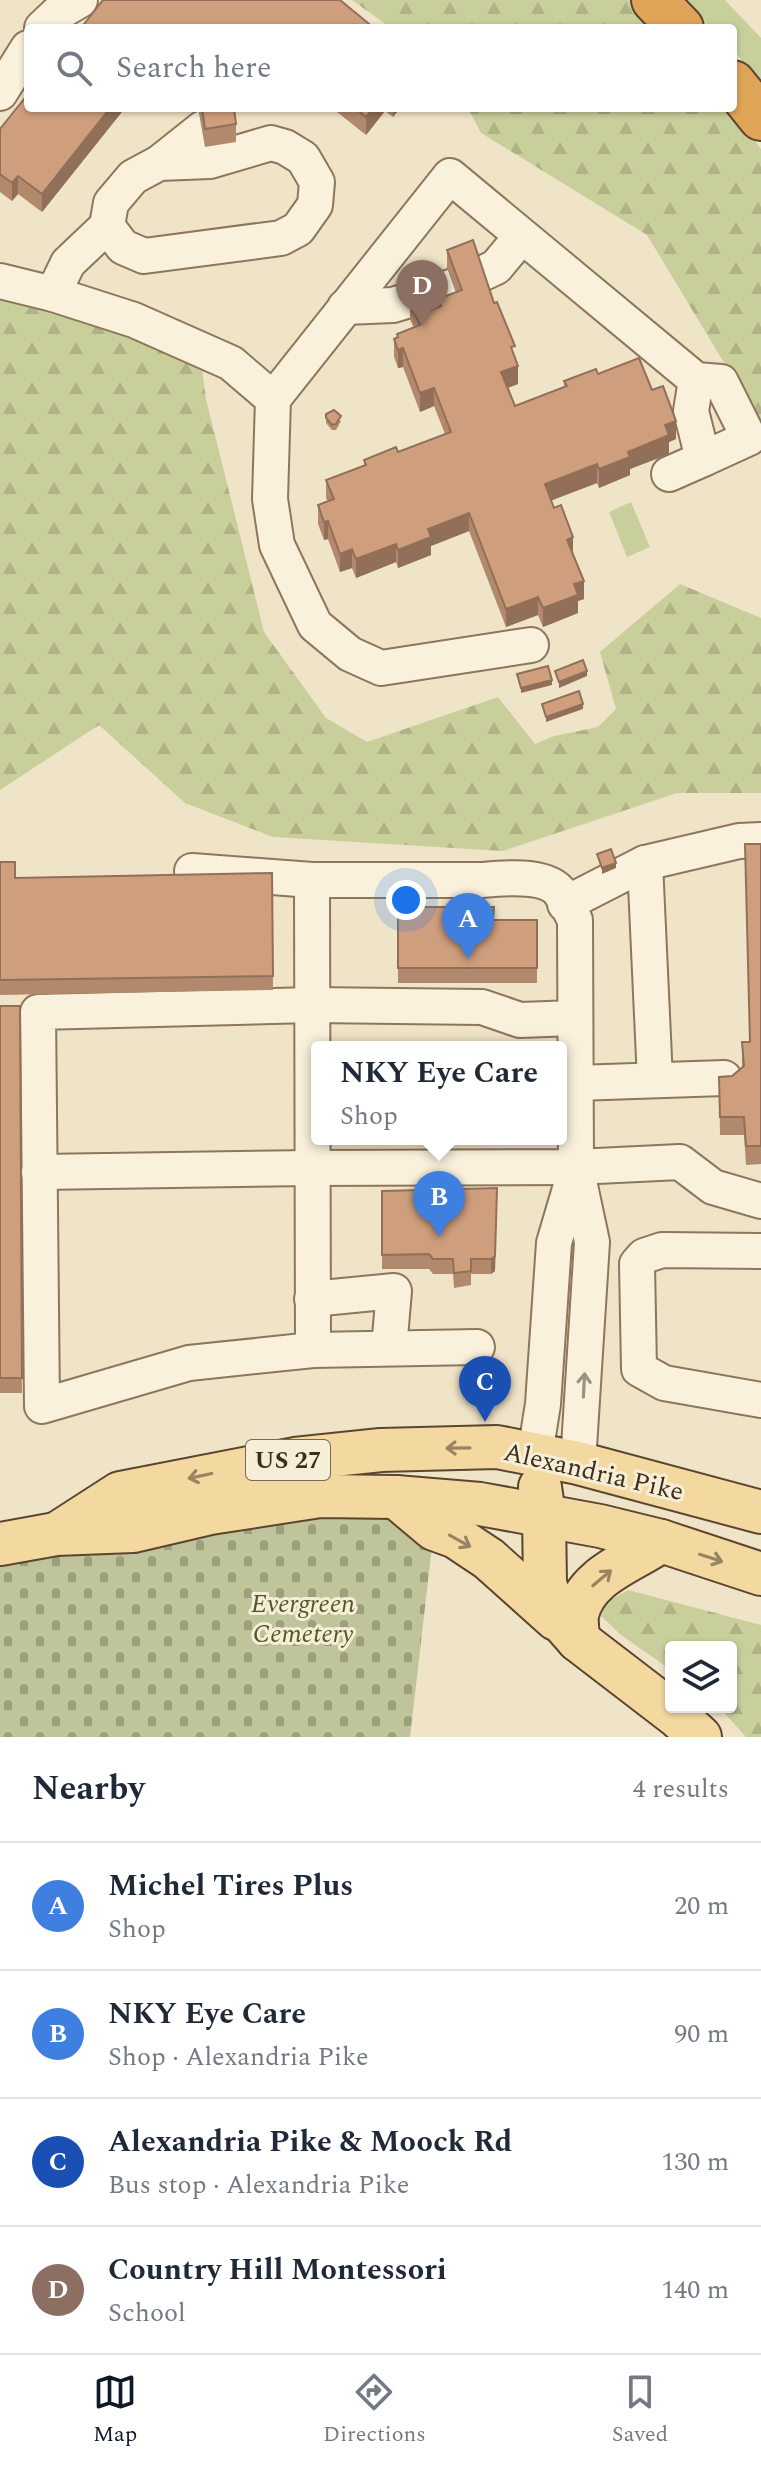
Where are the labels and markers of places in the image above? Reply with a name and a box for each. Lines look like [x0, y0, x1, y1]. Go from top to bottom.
pin: D [396, 260, 448, 326]
pin: A [442, 893, 494, 959]
pin: B [413, 1171, 465, 1237]
pin: C [459, 1356, 511, 1422]

